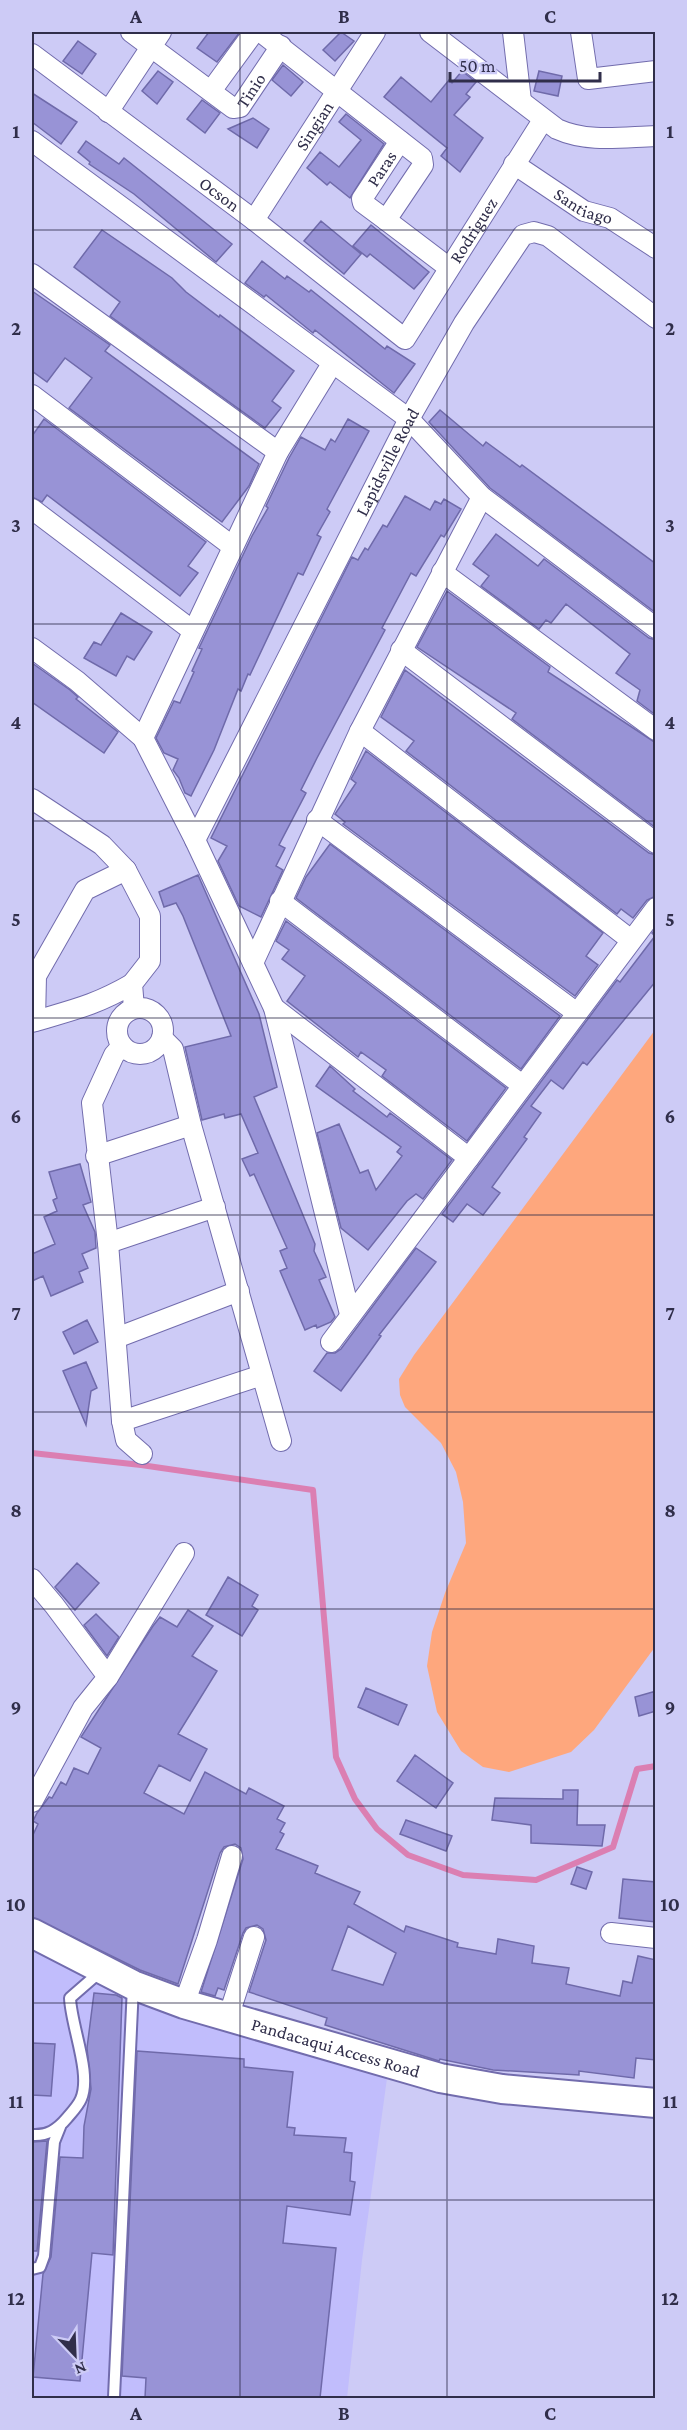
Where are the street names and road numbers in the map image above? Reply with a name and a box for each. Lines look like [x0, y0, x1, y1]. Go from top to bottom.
street label: Tinio [232, 69, 270, 112]
street label: Singian [292, 97, 338, 154]
street label: Paras [363, 147, 401, 190]
street label: Ocson [195, 173, 244, 216]
street label: Santiago [550, 184, 615, 228]
street label: Rodriguez [446, 194, 502, 267]
street label: Lapidsville Road [351, 404, 423, 519]
street label: Pandacaqui Access Road [249, 2014, 423, 2082]

